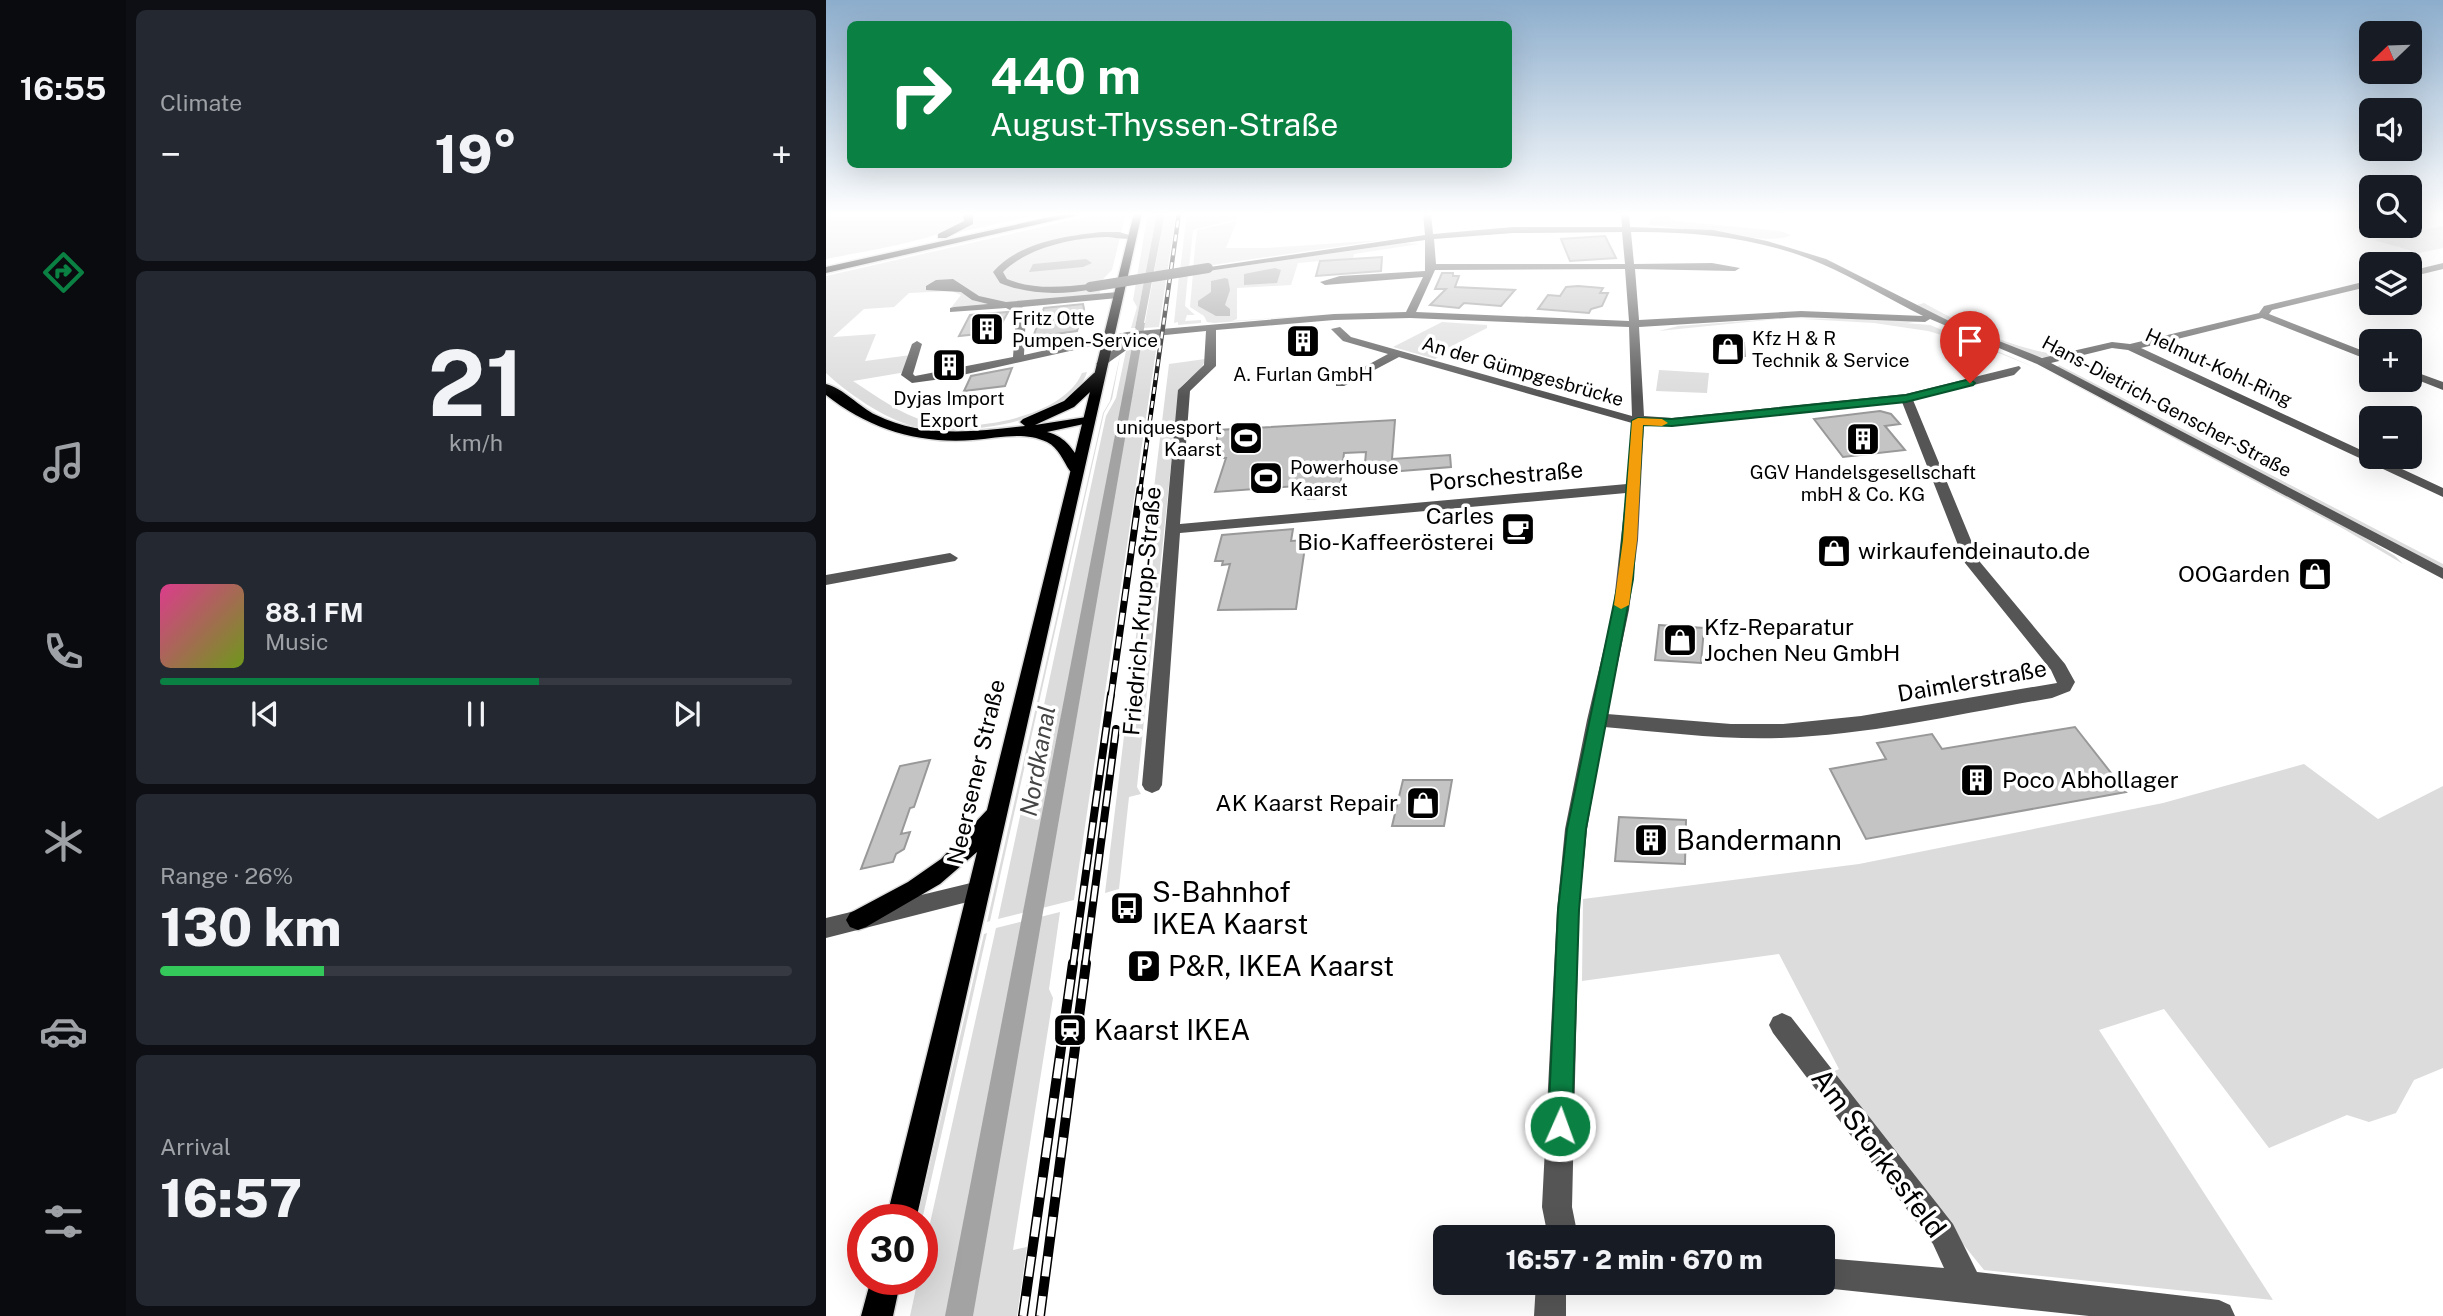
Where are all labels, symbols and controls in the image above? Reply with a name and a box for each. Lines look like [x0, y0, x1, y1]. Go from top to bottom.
north arrow [2359, 21, 2422, 84]
map controls [2359, 21, 2422, 469]
text: 440 m [990, 47, 1141, 105]
icon: right [875, 49, 966, 140]
text: 16:55 [20, 70, 106, 107]
text: Climate [160, 89, 242, 116]
button: sound [2359, 98, 2422, 161]
text: August-Thyssen-Straße [990, 106, 1338, 143]
text: 19° [435, 124, 517, 185]
text: − [160, 132, 181, 177]
text: + [771, 132, 792, 177]
button: search [2359, 175, 2422, 238]
icon: directions [39, 248, 88, 297]
button: layers [2359, 252, 2422, 315]
place label: Fritz Otte Pumpen-Service [1012, 307, 1158, 351]
building icon: Fritz Otte Pumpen-Service [968, 310, 1006, 348]
pin [1940, 311, 2000, 383]
building icon: A. Furlan GmbH [1284, 322, 1322, 360]
icon: arrive [1951, 322, 1989, 360]
street label: Helmut-Kohl-Ring [2142, 323, 2296, 411]
place label: Kfz H & R Technik & Service [1752, 327, 1910, 371]
button: + [2359, 329, 2422, 392]
text: 21 [428, 330, 524, 436]
shop icon: Kfz H & R Technik & Service [1709, 330, 1747, 368]
street label: Hans-Dietrich-Genscher-Straße [2039, 331, 2295, 481]
street label: An der Gümpgesbrücke [1420, 332, 1626, 410]
building icon: Dyjas Import Export [930, 346, 968, 384]
place label: A. Furlan GmbH [1233, 363, 1373, 385]
place label: Dyjas Import Export [893, 387, 1005, 431]
button: − [2359, 406, 2422, 469]
place label: uniquesport Kaarst [1116, 416, 1222, 460]
sports icon: uniquesport Kaarst [1227, 419, 1265, 457]
building icon: GGV Handelsgesellschaft mbH & Co. KG [1844, 420, 1882, 458]
text: km/h [449, 429, 503, 456]
icon: music [39, 438, 88, 487]
street label: Porschestraße [1428, 455, 1584, 496]
place label: Powerhouse Kaarst [1290, 456, 1398, 500]
sports icon: Powerhouse Kaarst [1247, 459, 1285, 497]
place label: GGV Handelsgesellschaft mbH & Co. KG [1750, 461, 1976, 505]
street label: Friedrich-Krupp-Straße [1117, 485, 1166, 737]
place label: Carles Bio-Kaffeerösterei [1297, 502, 1494, 555]
cafe icon: Carles Bio-Kaffeerösterei [1499, 510, 1537, 548]
shop icon: wirkaufendeinauto.de [1815, 532, 1853, 570]
place label: wirkaufendeinauto.de [1858, 537, 2090, 564]
shop icon: OOGarden [2296, 555, 2334, 593]
place label: OOGarden [2178, 560, 2290, 587]
text: 88.1 FM [265, 597, 364, 628]
place label: Kfz-Reparatur Jochen Neu GmbH [1704, 613, 1901, 666]
shop icon: Kfz-Reparatur Jochen Neu GmbH [1661, 621, 1699, 659]
icon: phone [39, 627, 88, 676]
text: Music [265, 628, 329, 655]
street label: Daimlerstraße [1895, 654, 2049, 707]
street label: Neersener Straße [941, 677, 1010, 867]
icon: previous [246, 695, 284, 733]
icon: pause [457, 695, 495, 733]
icon: next [668, 695, 706, 733]
water label: Nordkanal [1014, 703, 1061, 818]
building icon: Poco Abhollager [1958, 761, 1996, 799]
place label: Poco Abhollager [2002, 766, 2179, 793]
shop icon: AK Kaarst Repair [1404, 784, 1442, 822]
place label: AK Kaarst Repair [1215, 789, 1398, 816]
icon: climate [39, 817, 88, 866]
building icon: Bandermann [1632, 821, 1670, 859]
place label: Bandermann [1676, 823, 1842, 856]
text: Range · 26% [160, 862, 293, 889]
place label: S-Bahnhof IKEA Kaarst [1152, 875, 1308, 940]
bus stop icon: S-Bahnhof IKEA Kaarst [1108, 889, 1146, 927]
text: 130 km [160, 897, 342, 958]
parking icon: P&R, IKEA Kaarst [1125, 947, 1163, 985]
place label: P&R, IKEA Kaarst [1168, 949, 1394, 982]
icon: car [39, 1007, 88, 1056]
station icon: Kaarst IKEA [1051, 1011, 1089, 1049]
place label: Kaarst IKEA [1094, 1013, 1250, 1046]
street label: Am Storkesfeld [1805, 1062, 1954, 1244]
position arrow [1523, 1089, 1597, 1163]
text: Arrival [160, 1133, 231, 1160]
text: 16:57 [160, 1168, 302, 1229]
icon: filters [39, 1197, 88, 1246]
speed limit sign: 30 [847, 1204, 938, 1295]
text: 16:57 · 2 min · 670 m [1505, 1244, 1763, 1275]

